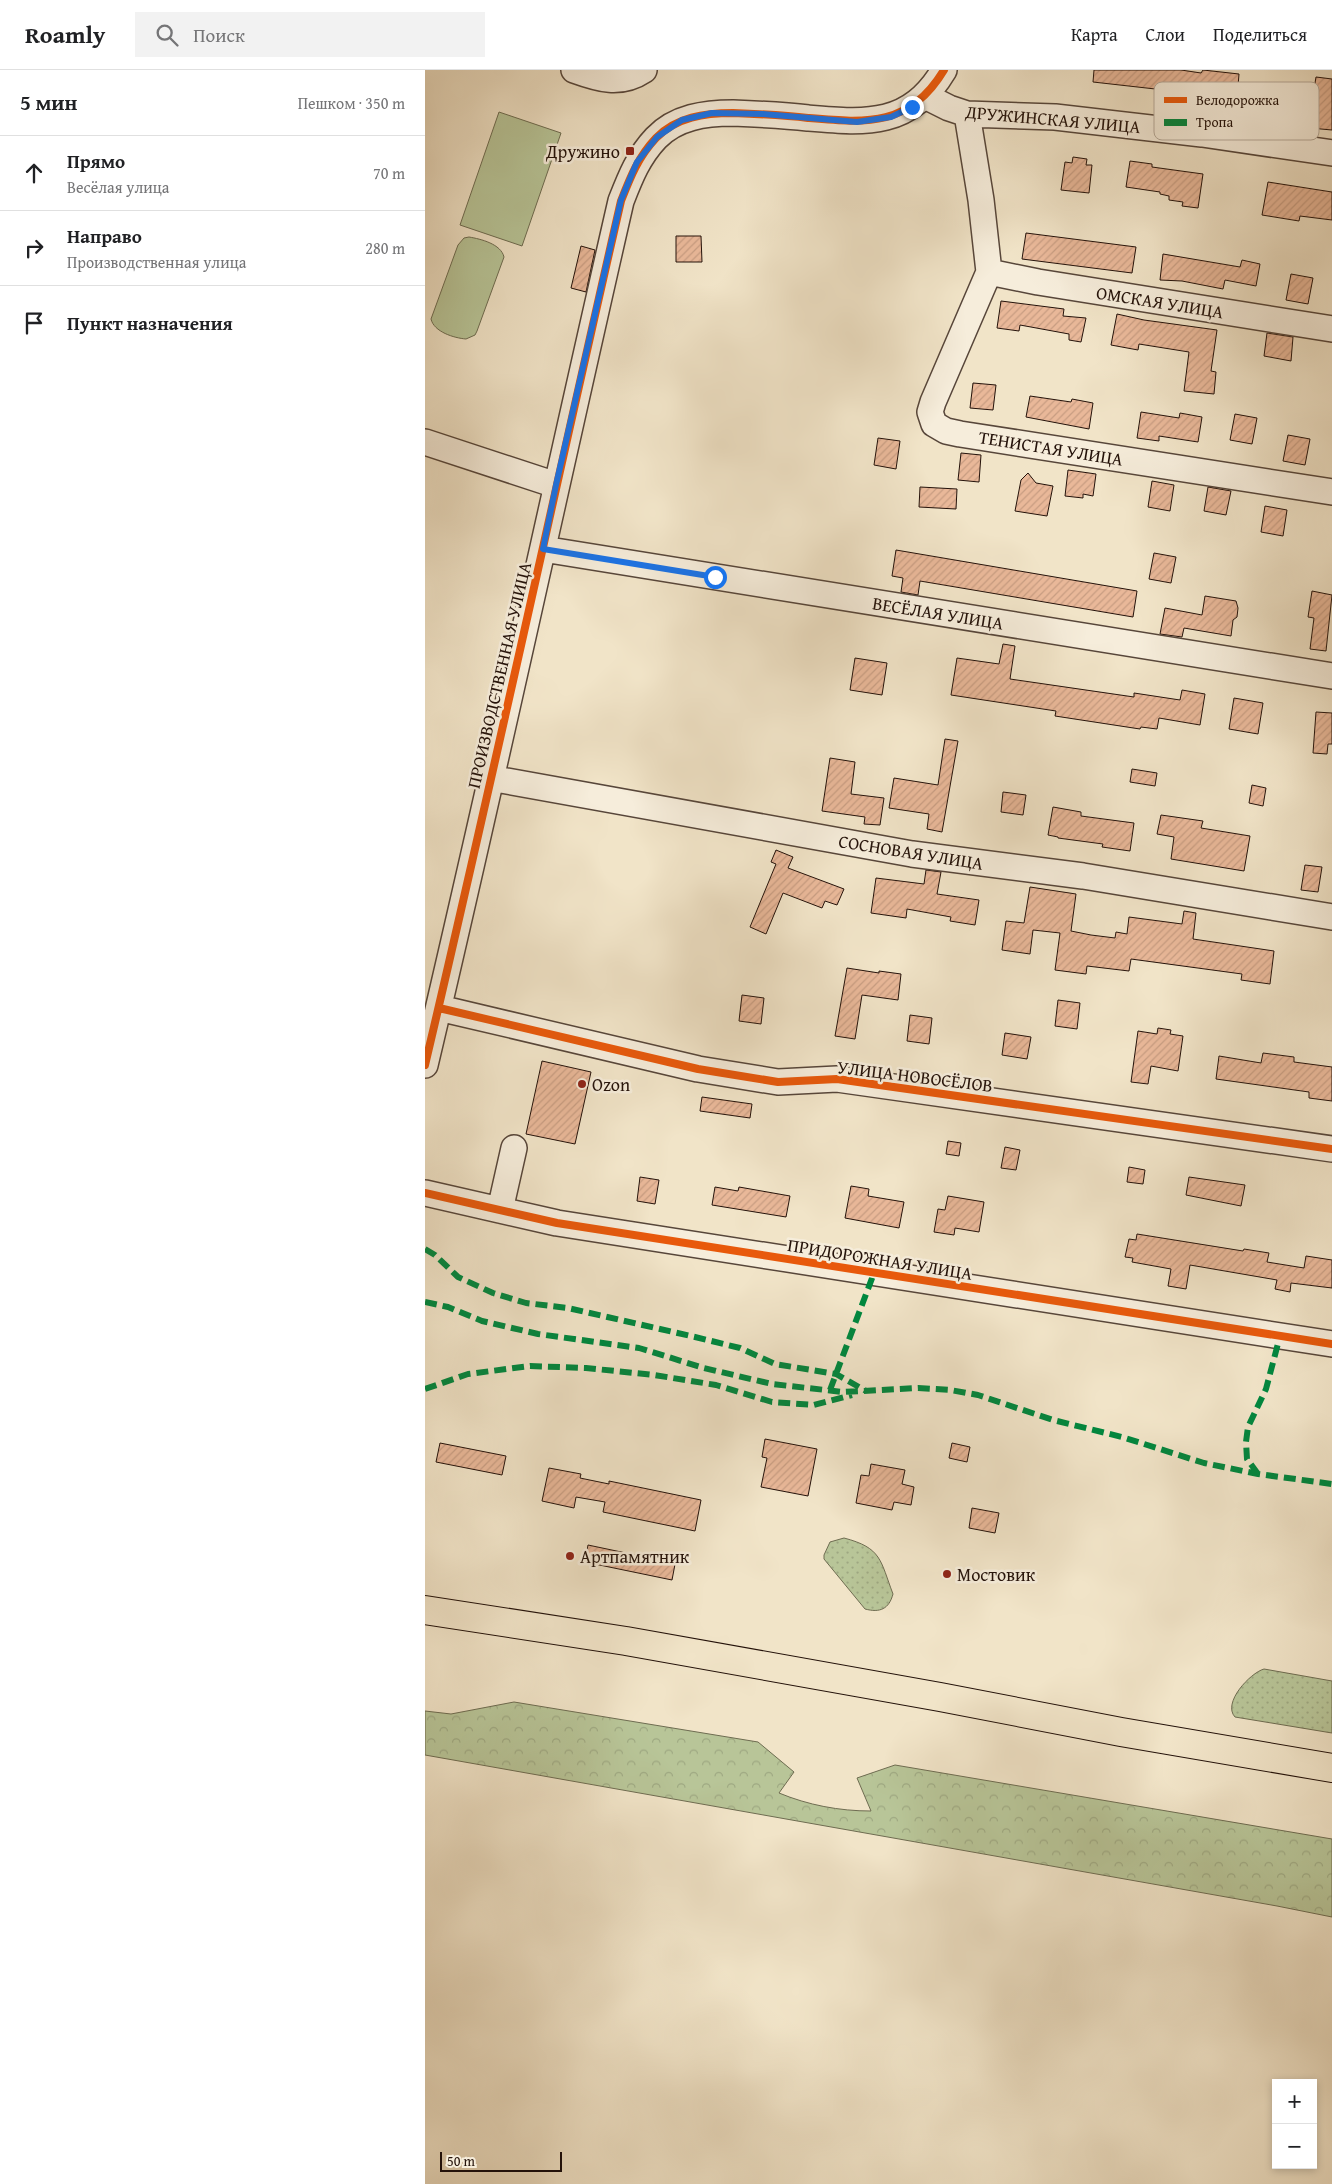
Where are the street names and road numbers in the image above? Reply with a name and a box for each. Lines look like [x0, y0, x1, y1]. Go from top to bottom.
street label: ДРУЖИНСКАЯ УЛИЦА [963, 98, 1142, 140]
street label: ОМСКАЯ УЛИЦА [1094, 279, 1226, 325]
street label: ТЕНИСТАЯ УЛИЦА [977, 423, 1125, 473]
street label: ПРОИЗВОДСТВЕННАЯ УЛИЦА [460, 559, 538, 791]
street label: ВЕСЁЛАЯ УЛИЦА [871, 589, 1005, 637]
street label: СОСНОВАЯ УЛИЦА [837, 827, 985, 877]
street label: УЛИЦА НОВОСЁЛОВ [836, 1053, 994, 1099]
street label: ПРИДОРОЖНАЯ УЛИЦА [786, 1231, 974, 1287]

